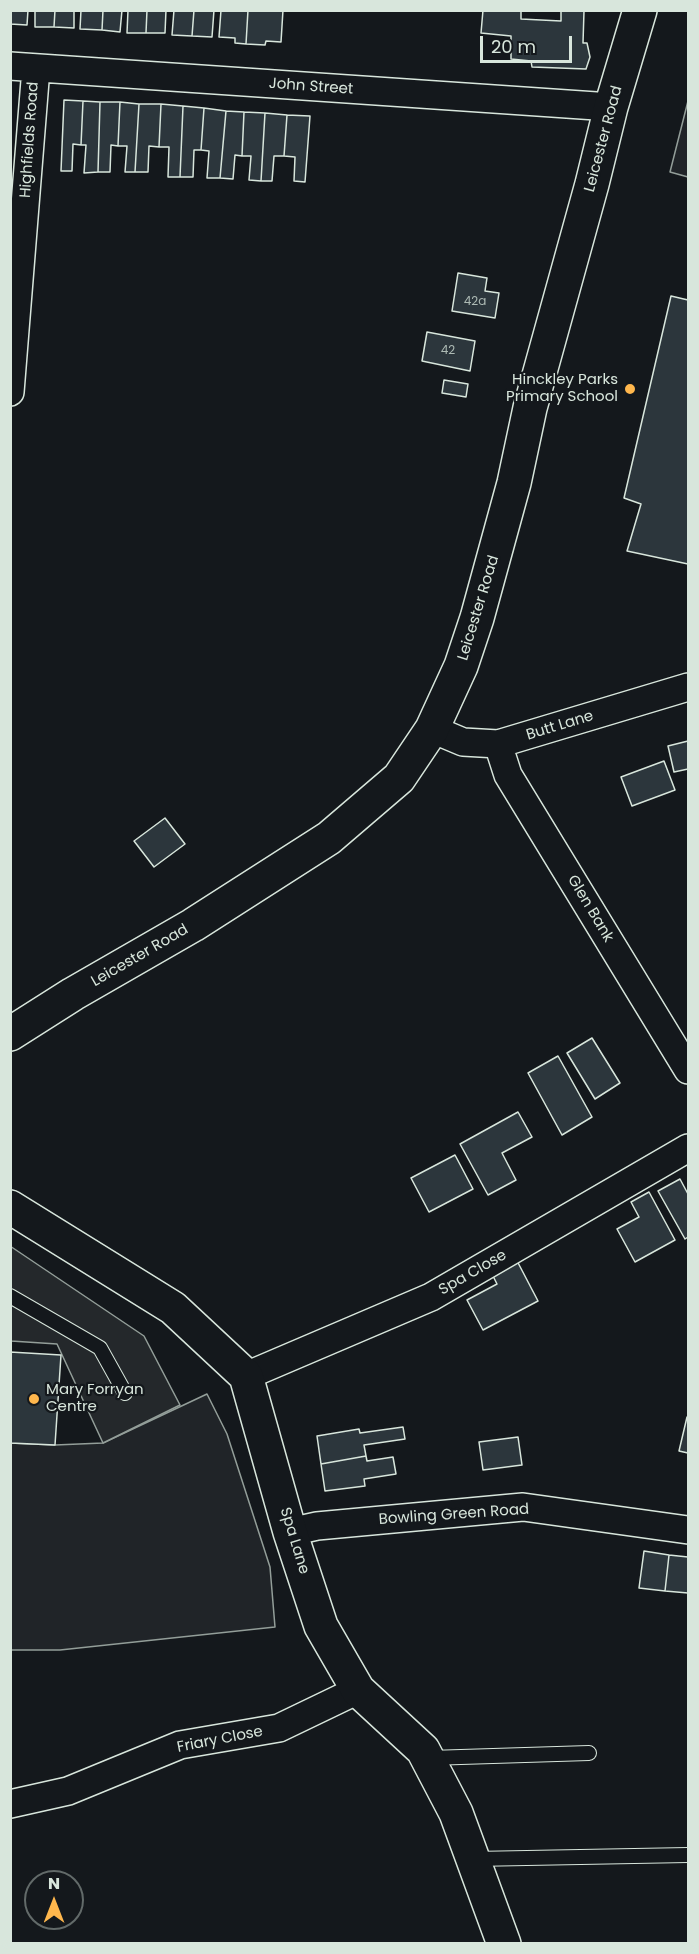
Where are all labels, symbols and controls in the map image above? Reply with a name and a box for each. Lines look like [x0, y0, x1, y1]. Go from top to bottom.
scale bar [483, 24, 574, 62]
text: 20 m [491, 34, 536, 59]
street label: John Street [268, 75, 354, 99]
street label: Highfields Road [17, 81, 43, 199]
street label: Leicester Road [581, 84, 627, 194]
house number: 42a [464, 295, 486, 309]
house number: 42 [441, 344, 455, 358]
place label: Hinckley Parks Primary School [506, 371, 618, 406]
marker: Hinckley Parks Primary School [623, 382, 637, 396]
street label: Leicester Road [454, 553, 504, 663]
street label: Butt Lane [524, 707, 596, 745]
street label: Glen Bank [563, 872, 617, 946]
street label: Leicester Road [88, 921, 192, 991]
street label: Spa Close [436, 1246, 510, 1300]
place label: Mary Forryan Centre [46, 1381, 144, 1416]
marker: Mary Forryan Centre [27, 1392, 41, 1406]
street label: Bowling Green Road [378, 1501, 530, 1529]
street label: Spa Lane [275, 1506, 313, 1576]
street label: Friary Close [176, 1723, 264, 1757]
north arrow [24, 1870, 84, 1930]
text: N [48, 1872, 60, 1895]

